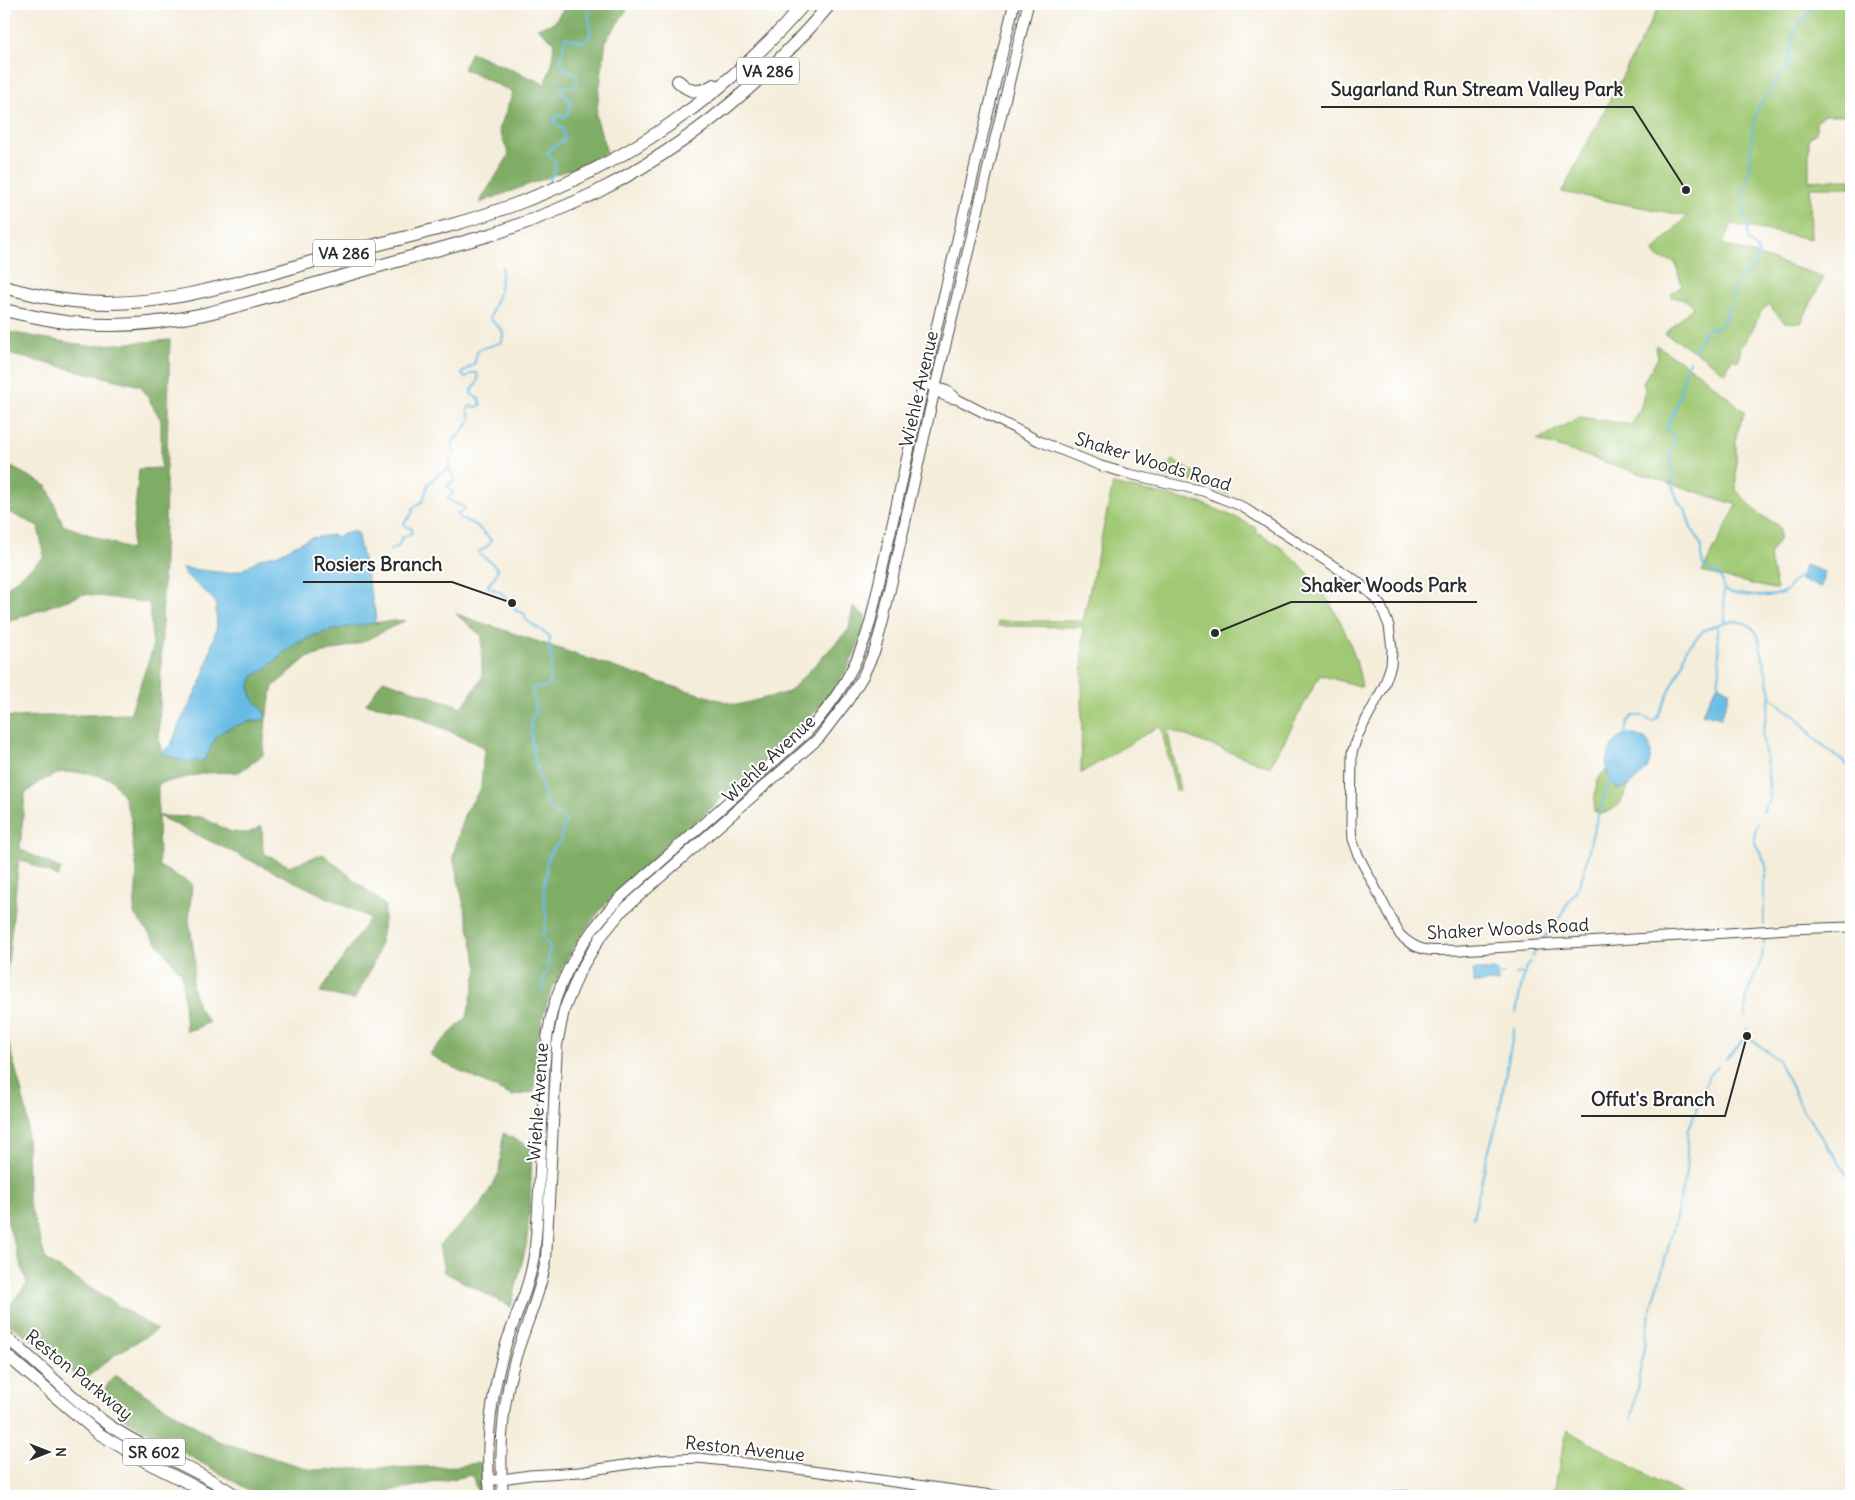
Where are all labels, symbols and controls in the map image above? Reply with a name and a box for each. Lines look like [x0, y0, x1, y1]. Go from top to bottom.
road number: VA 286 [737, 58, 799, 84]
callout: Sugarland Run Stream Valley Park [1321, 73, 1633, 107]
text: Sugarland Run Stream Valley Park [1331, 77, 1624, 101]
road number: VA 286 [313, 240, 375, 266]
street label: Wiehle Avenue [894, 328, 943, 449]
street label: Shaker Woods Road [1072, 427, 1234, 496]
callout: Rosiers Branch [303, 548, 452, 582]
text: Rosiers Branch [313, 552, 443, 576]
callout: Shaker Woods Park [1291, 568, 1477, 602]
text: Shaker Woods Park [1301, 573, 1467, 597]
street label: Wiehle Avenue [717, 710, 820, 808]
street label: Shaker Woods Road [1426, 913, 1590, 944]
street label: Wiehle Avenue [522, 1042, 553, 1162]
callout: Offut's Branch [1581, 1082, 1725, 1116]
text: Offut's Branch [1591, 1087, 1715, 1111]
street label: Reston Parkway [21, 1324, 138, 1425]
north arrow [22, 1428, 72, 1478]
street label: Reston Avenue [684, 1431, 806, 1466]
road number: SR 602 [123, 1438, 185, 1465]
text: N [52, 1447, 70, 1457]

